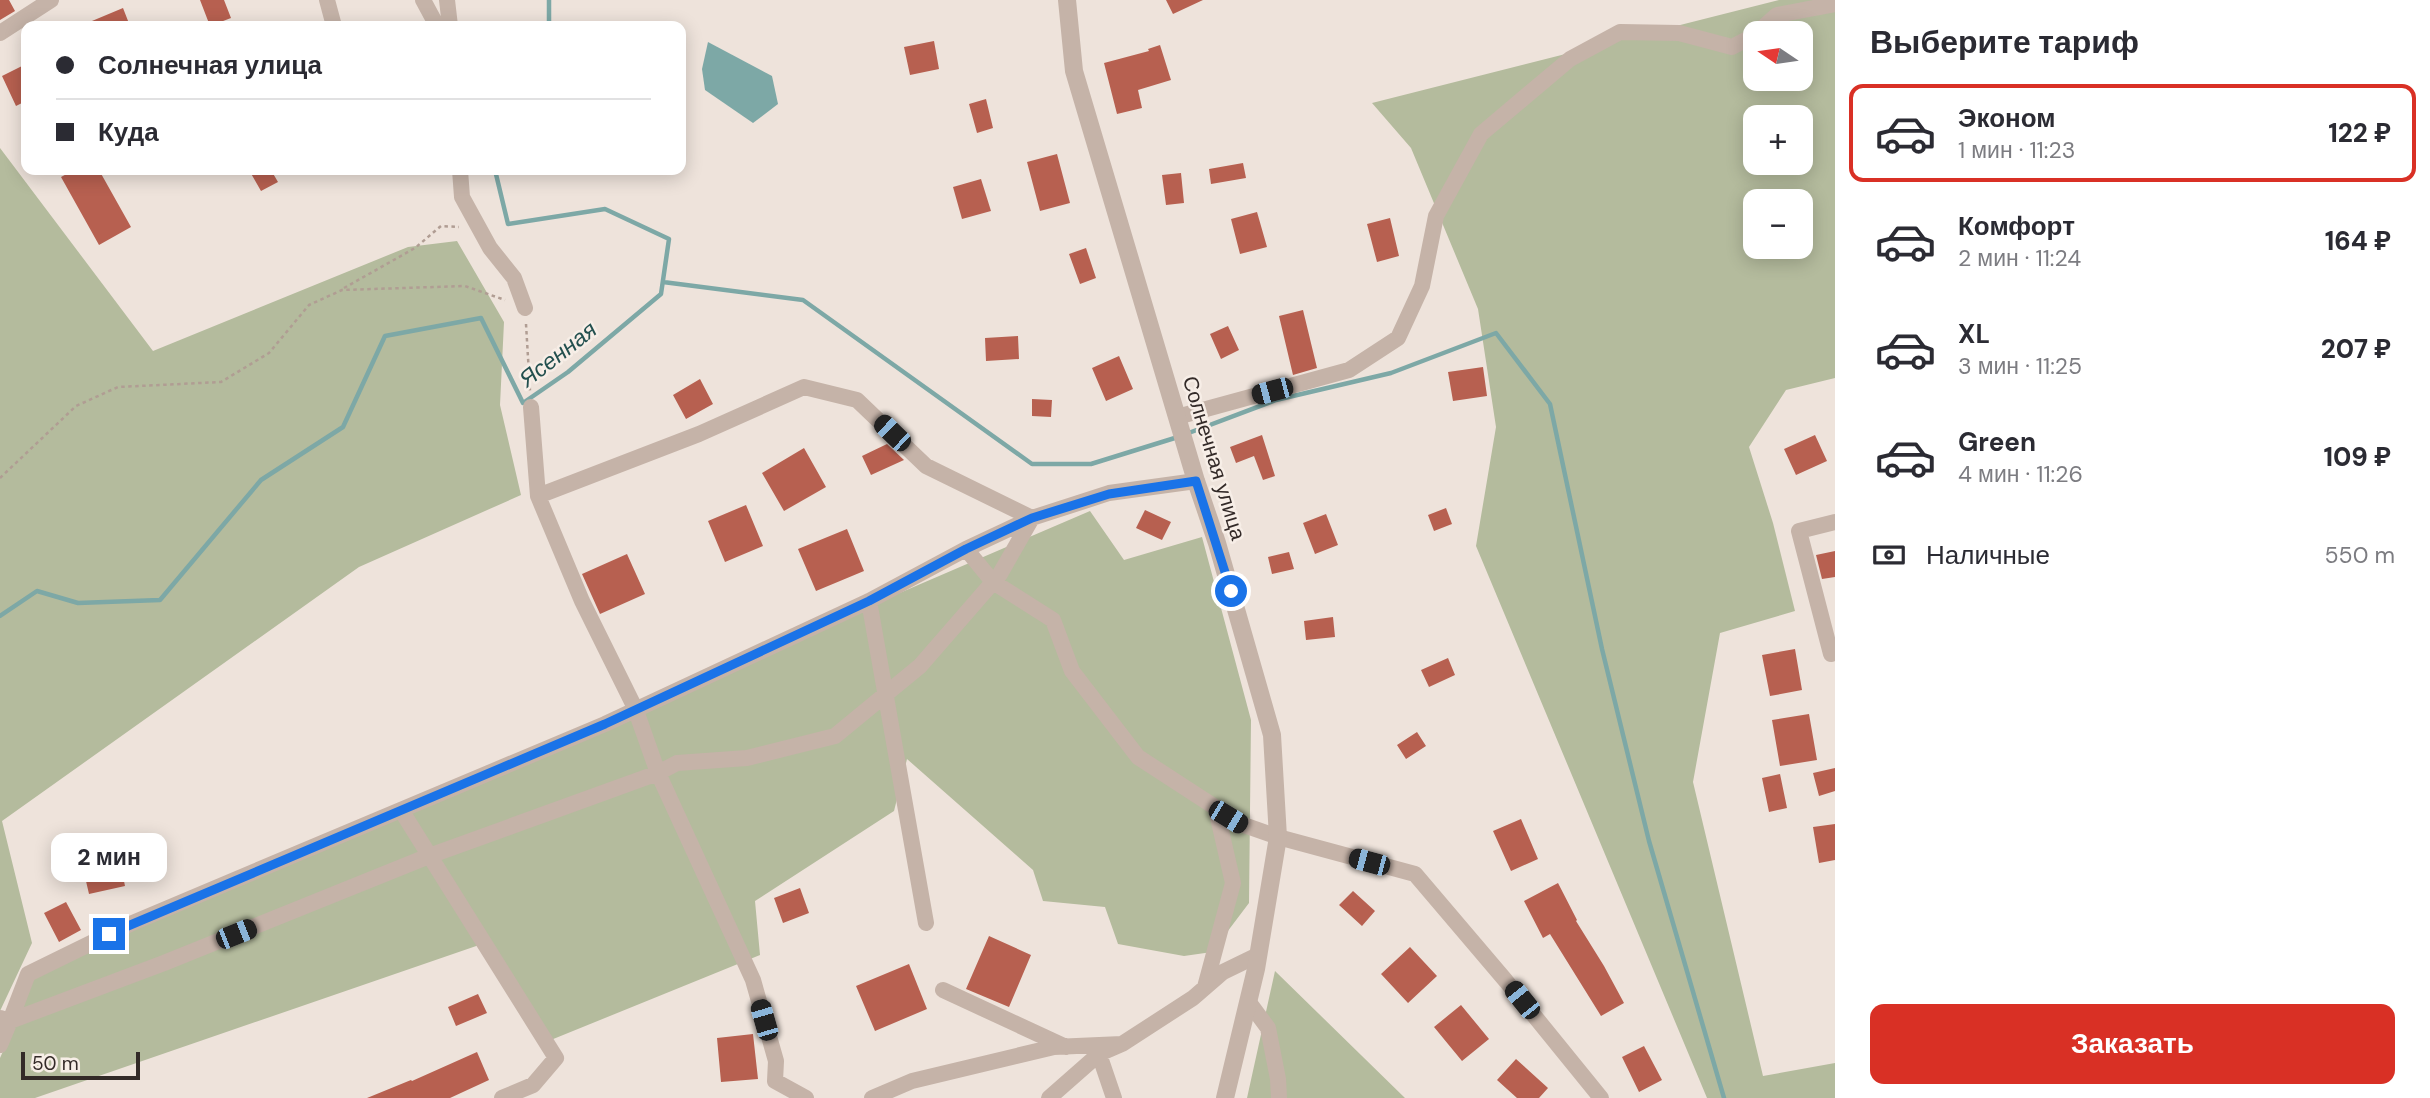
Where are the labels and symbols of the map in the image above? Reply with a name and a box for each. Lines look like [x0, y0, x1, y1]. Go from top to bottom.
north arrow [1743, 21, 1813, 91]
water label: Ясенная [512, 314, 603, 395]
street label: Солнечная улица [1176, 373, 1252, 544]
car [1249, 375, 1296, 407]
car [870, 411, 915, 455]
route start [1215, 575, 1247, 607]
car [1205, 797, 1252, 837]
callout: 2 мин [51, 832, 167, 881]
car [1346, 846, 1393, 878]
car [213, 916, 260, 952]
route end [93, 918, 125, 950]
car [1501, 977, 1544, 1023]
car [749, 997, 780, 1043]
scale bar [21, 1049, 140, 1081]

